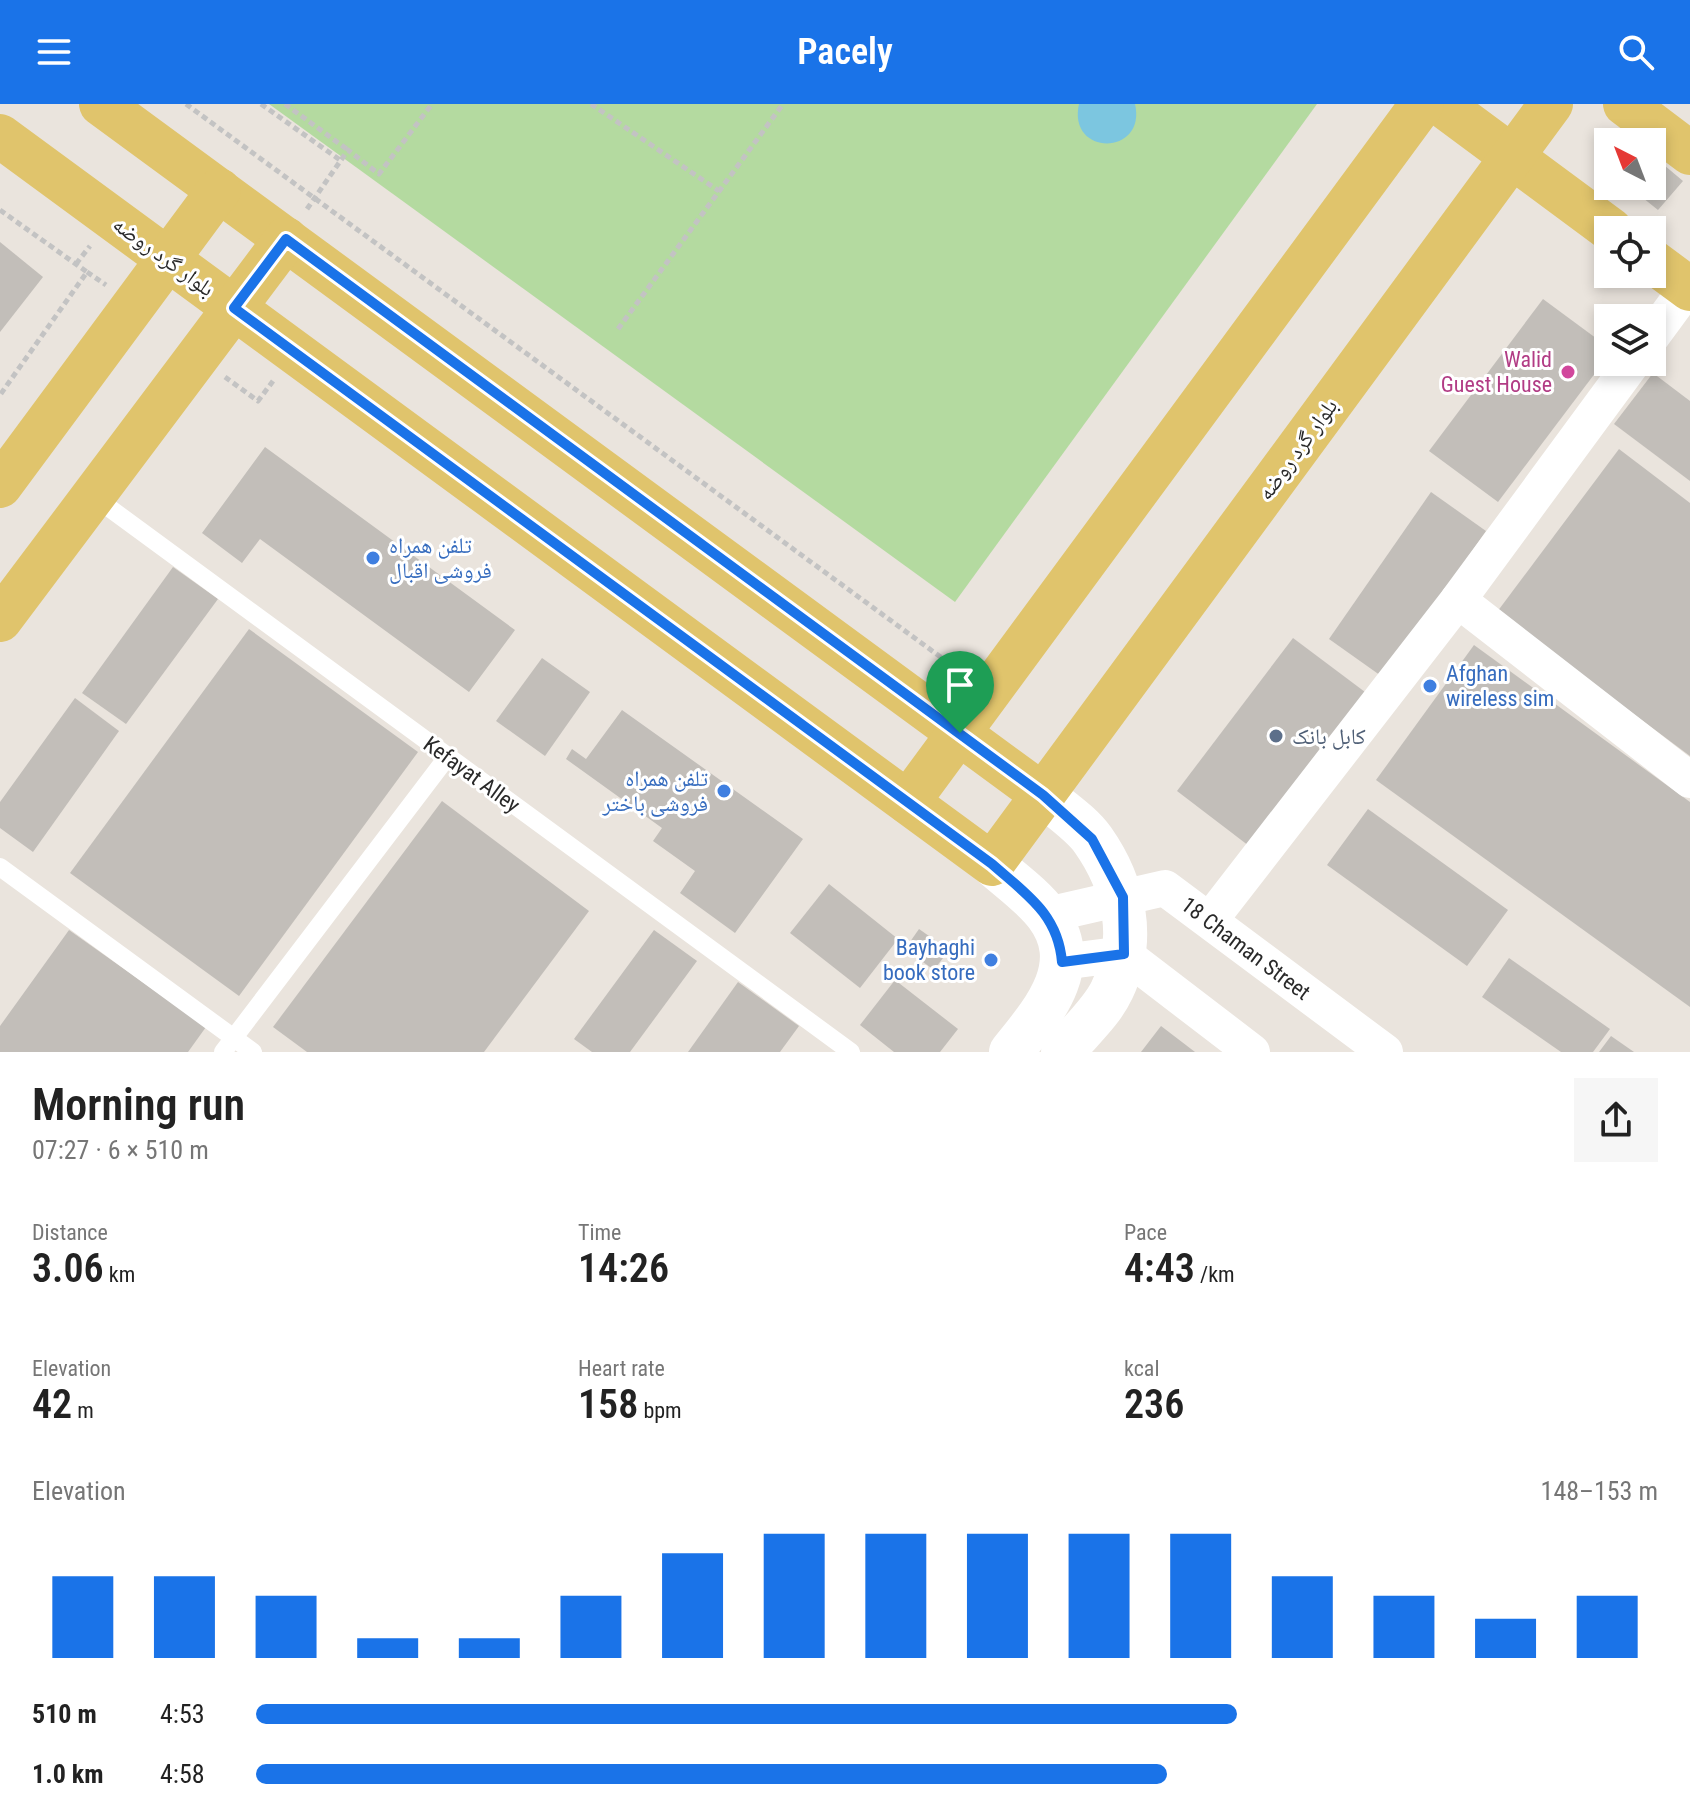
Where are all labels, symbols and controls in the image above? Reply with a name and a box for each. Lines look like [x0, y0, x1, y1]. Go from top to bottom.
icon: menu [32, 30, 76, 74]
icon: search [1614, 30, 1658, 74]
text: Pacely [797, 31, 893, 73]
north arrow [1594, 128, 1666, 200]
map controls [1594, 128, 1666, 376]
street label: بلوار گرد روضه [108, 211, 219, 301]
button: locate [1594, 216, 1666, 288]
button: layers [1594, 304, 1666, 376]
place label: Walid Guest House [1441, 347, 1552, 397]
marker: Walid Guest House [1559, 363, 1577, 381]
street label: بلوار گرد روضه [1252, 394, 1342, 505]
place label: تلفن همراه فروشی اقبال [389, 533, 492, 584]
marker: تلفن همراه فروشی اقبال [364, 549, 382, 567]
pin [926, 651, 994, 733]
place label: Afghan wireless sim [1446, 661, 1554, 711]
icon: arrive [938, 663, 982, 707]
marker: Afghan wireless sim [1421, 677, 1439, 695]
place label: کابل بانک [1292, 724, 1366, 750]
marker: کابل بانک [1267, 727, 1285, 745]
street label: Kefayat Alley [419, 731, 525, 818]
place label: تلفن همراه فروشی باختر [602, 766, 709, 817]
marker: تلفن همراه فروشی باختر [715, 782, 733, 800]
street label: 18 Chaman Street [1176, 892, 1315, 1005]
place label: Bayhaghi book store [883, 935, 975, 985]
marker: Bayhaghi book store [982, 951, 1000, 969]
button: share [1574, 1078, 1658, 1162]
text: Morning run [32, 1079, 245, 1131]
text: 07:27 · 6 × 510 m [32, 1135, 209, 1165]
text: Distance [32, 1220, 108, 1245]
text: Time [578, 1220, 621, 1245]
text: Pace [1124, 1220, 1167, 1245]
text: 3.06 [32, 1245, 104, 1292]
text: 14:26 [578, 1245, 669, 1292]
text: 4:43 [1124, 1245, 1195, 1292]
text: km [104, 1262, 135, 1287]
text: /km [1195, 1262, 1235, 1287]
text: Elevation [32, 1356, 111, 1381]
text: Heart rate [578, 1356, 665, 1381]
text: kcal [1124, 1356, 1159, 1381]
text: 42 [32, 1381, 72, 1428]
text: 158 [578, 1381, 638, 1428]
text: 236 [1124, 1381, 1184, 1428]
text: m [72, 1398, 94, 1423]
text: bpm [638, 1398, 682, 1423]
text: Elevation [32, 1476, 126, 1506]
text: 148–153 m [1541, 1476, 1658, 1506]
text: 510 m [32, 1699, 97, 1729]
text: 4:53 [160, 1699, 205, 1729]
text: 1.0 km [32, 1759, 104, 1789]
text: 4:58 [160, 1759, 205, 1789]

